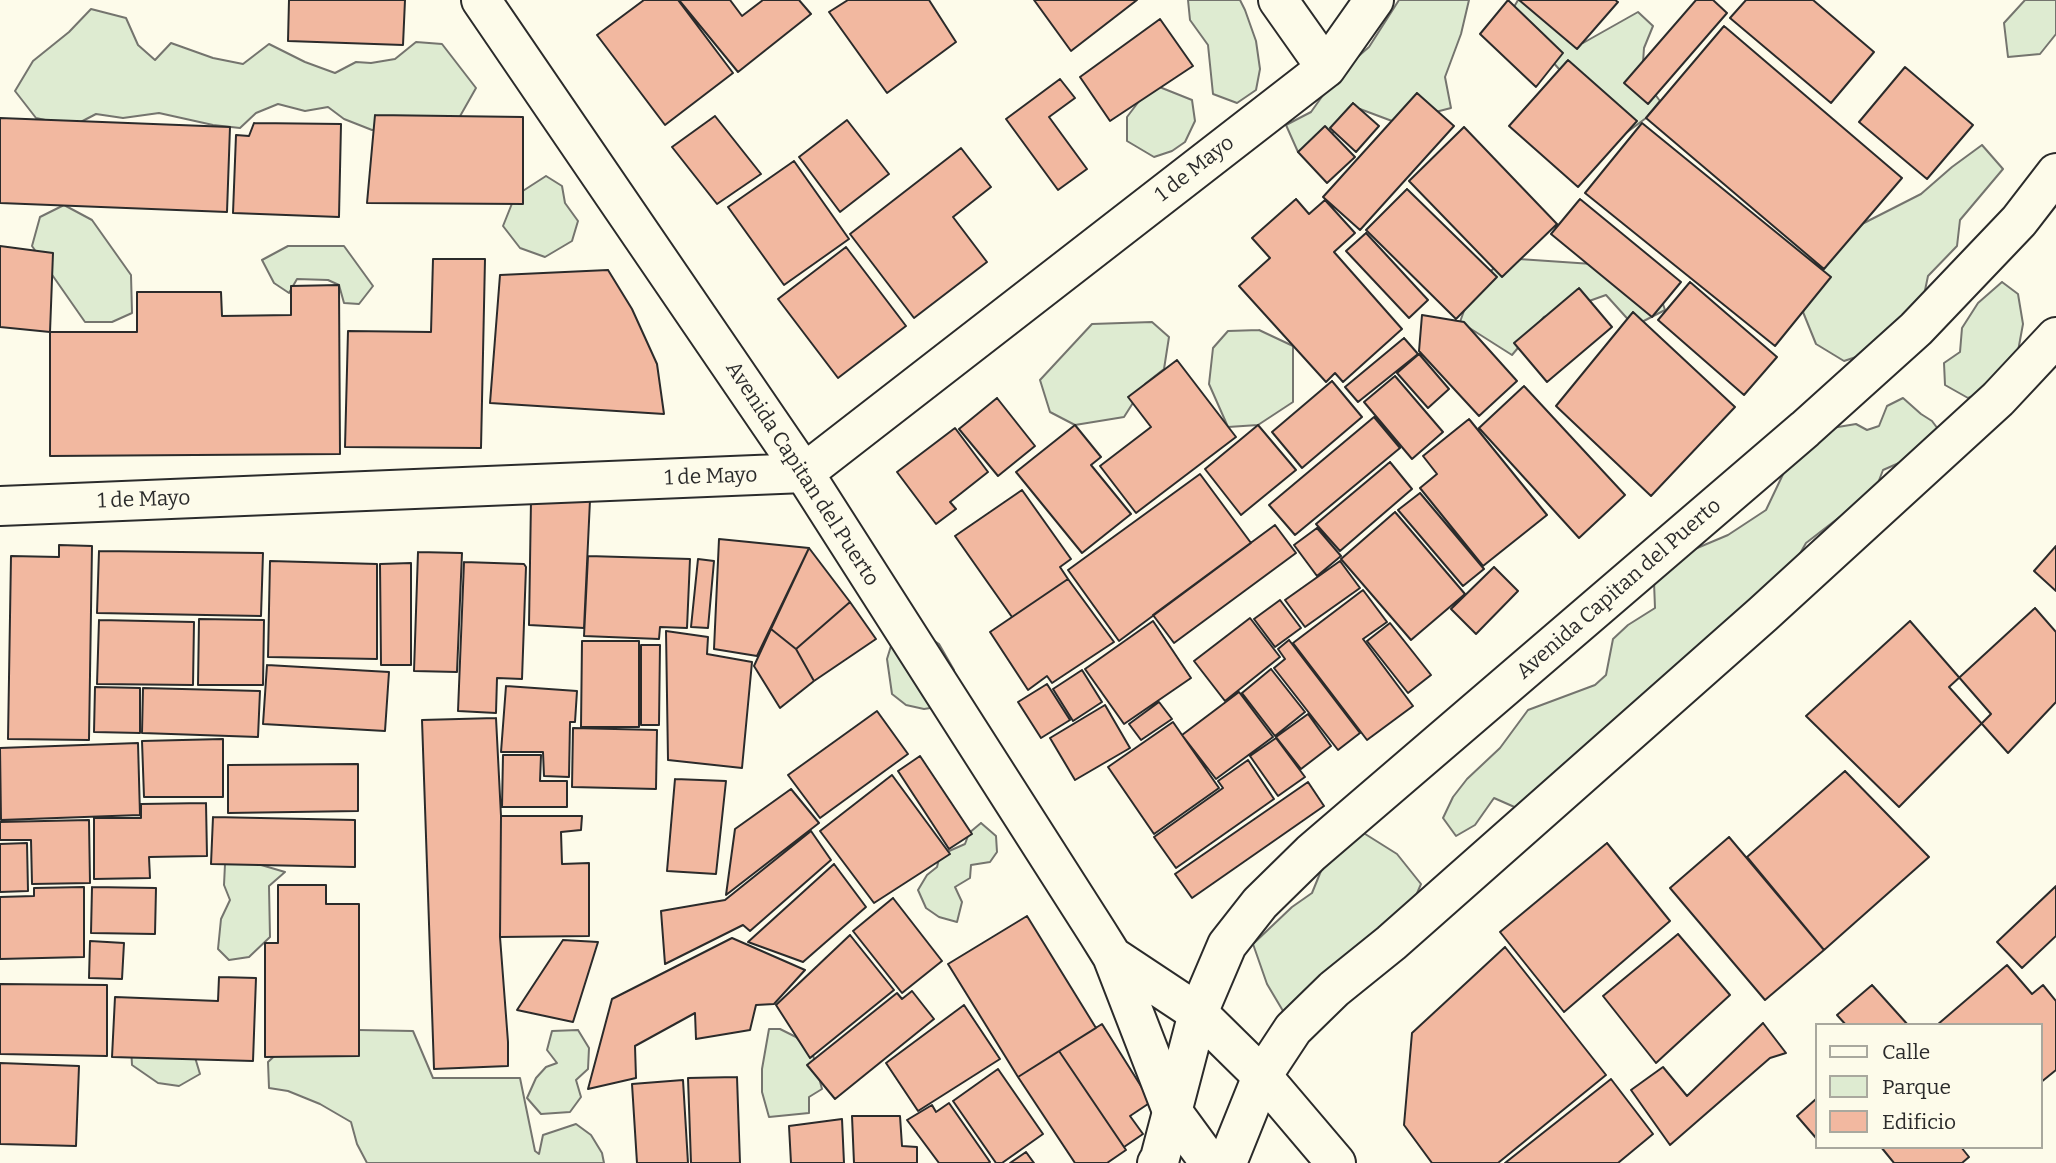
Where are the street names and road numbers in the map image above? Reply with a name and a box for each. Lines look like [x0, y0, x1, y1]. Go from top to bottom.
street label: 1 de Mayo [1151, 131, 1239, 207]
street label: Avenida Capitan del Puerto [720, 357, 884, 591]
street label: 1 de Mayo [664, 463, 758, 491]
street label: 1 de Mayo [97, 486, 191, 514]
street label: Avenida Capitan del Puerto [1512, 493, 1726, 685]

